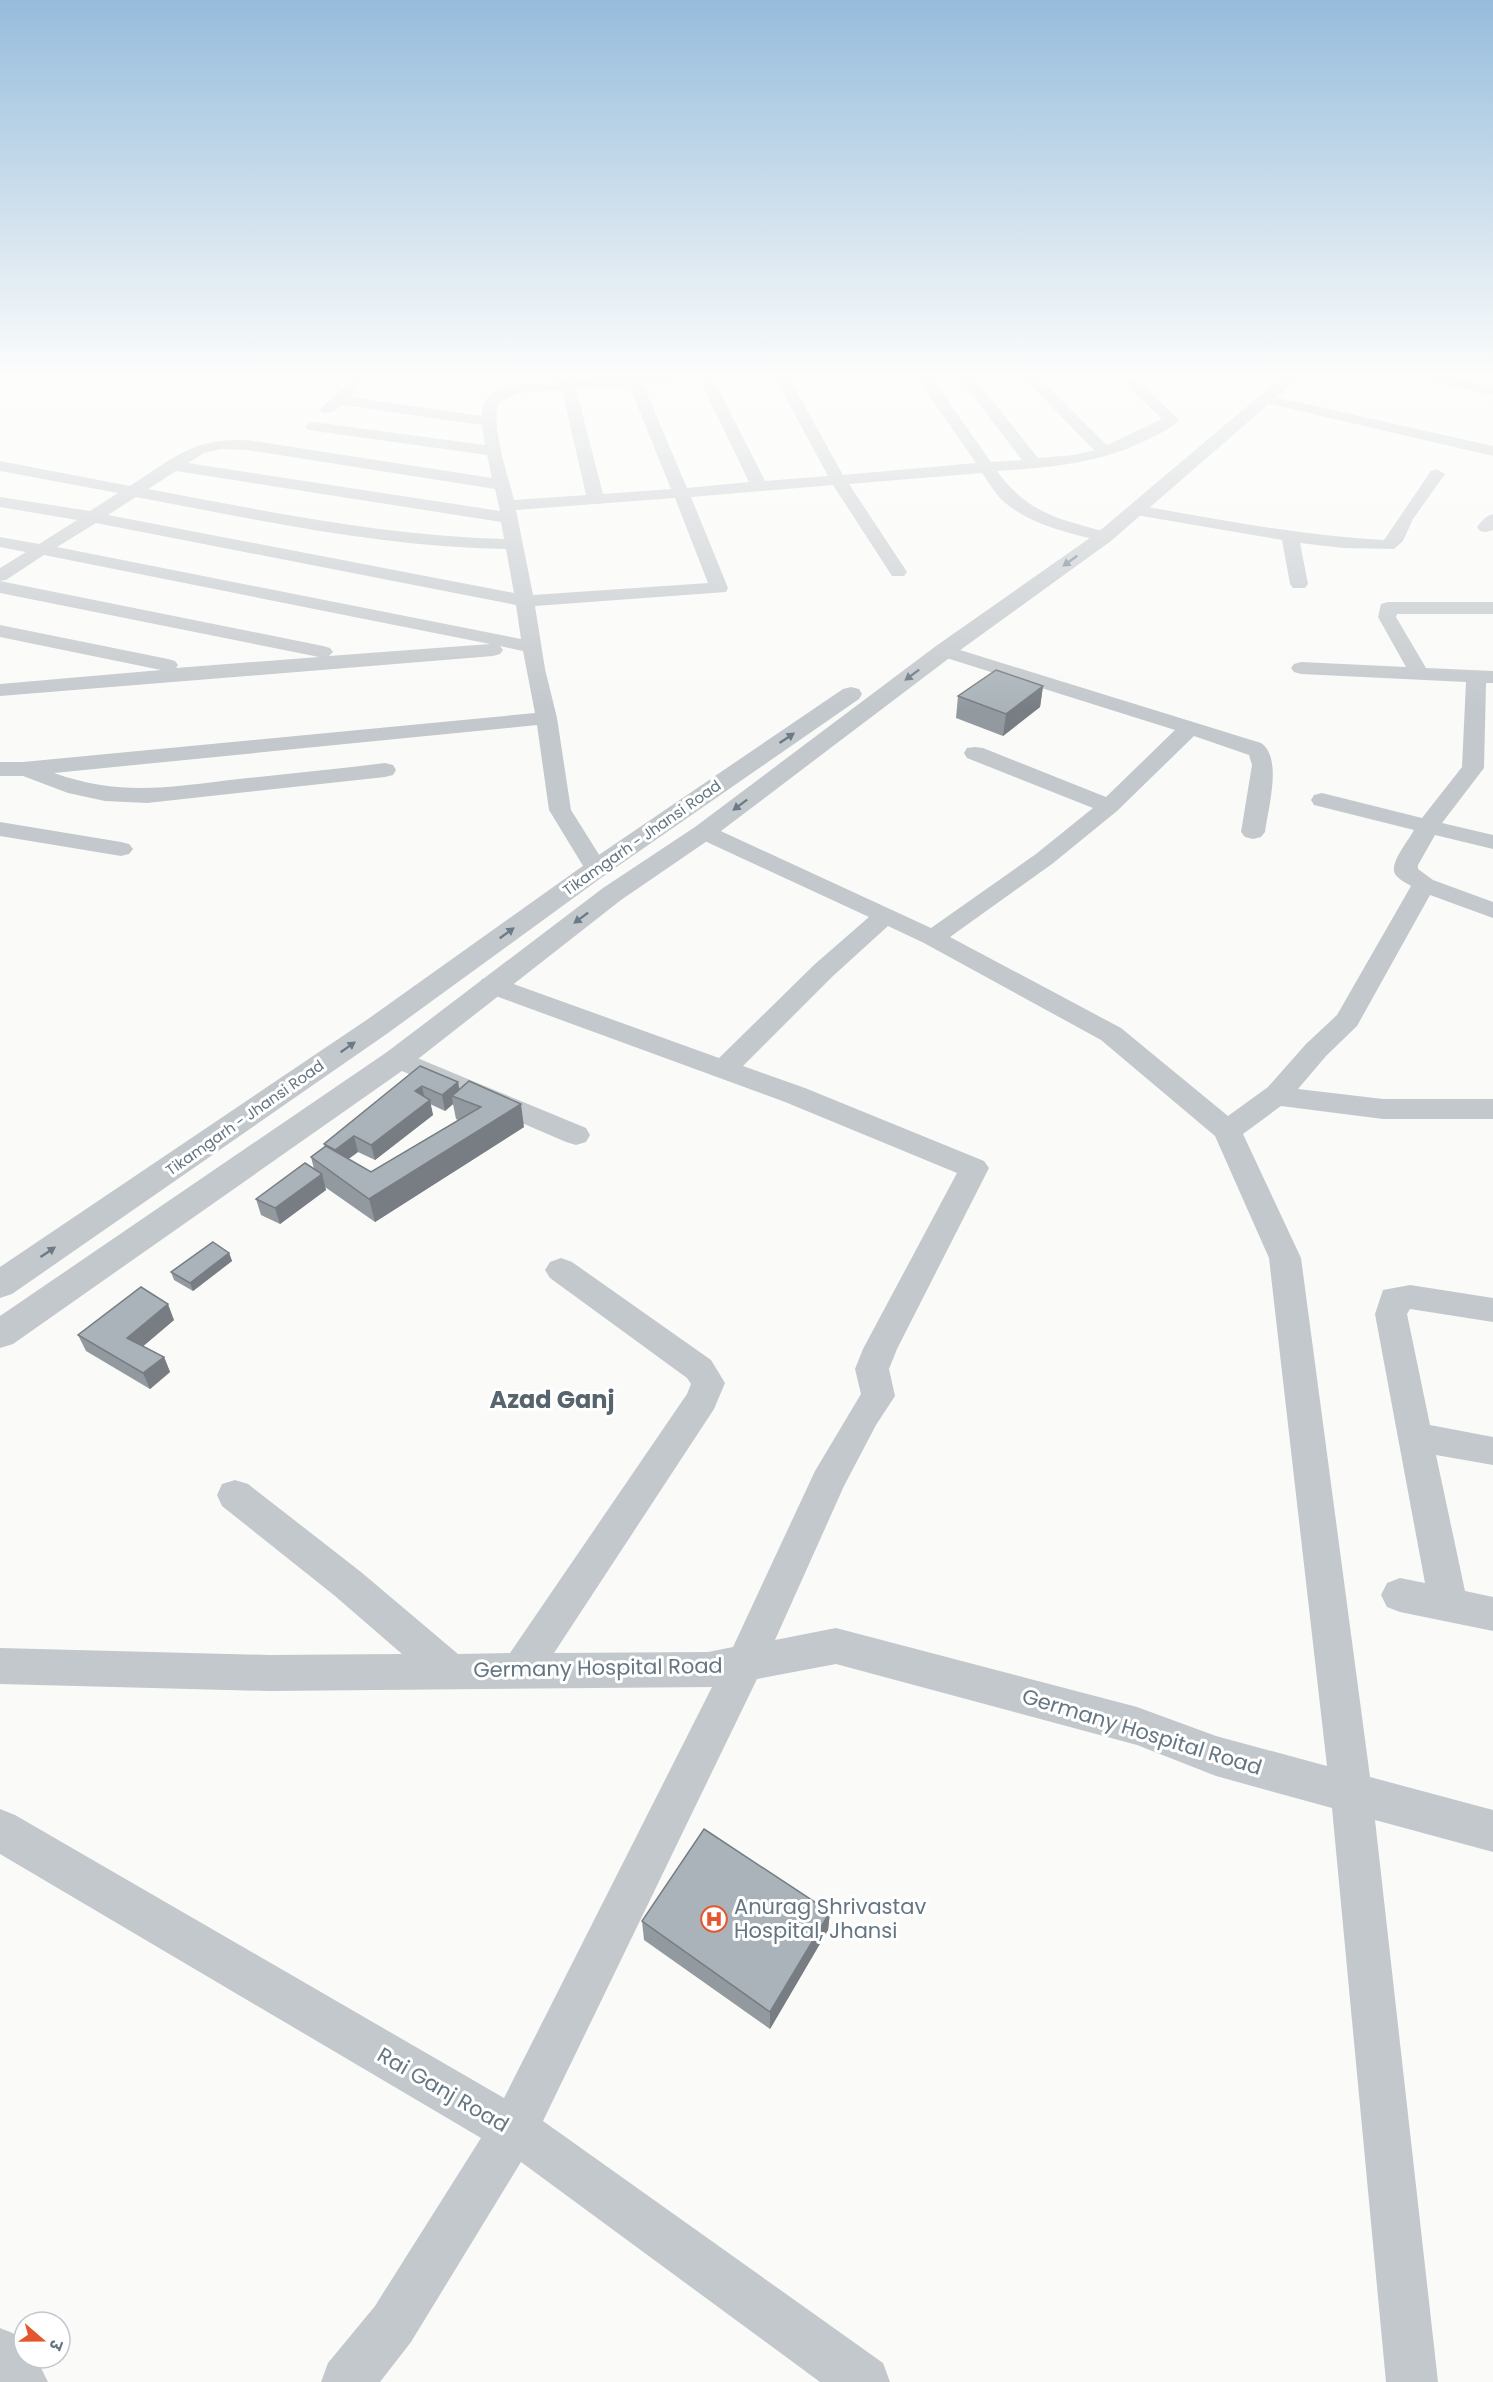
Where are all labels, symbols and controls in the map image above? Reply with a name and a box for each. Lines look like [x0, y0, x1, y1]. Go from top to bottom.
one-way arrow [1063, 555, 1079, 567]
one-way arrow [904, 669, 920, 681]
one-way arrow [779, 732, 795, 744]
street label: Tikamgarh - Jhansi Road [558, 775, 725, 900]
one-way arrow [732, 799, 748, 811]
one-way arrow [573, 912, 589, 924]
one-way arrow [498, 927, 514, 939]
one-way arrow [340, 1042, 356, 1053]
street label: Tikamgarh - Jhansi Road [161, 1055, 328, 1180]
one-way arrow [40, 1246, 56, 1258]
district label: Azad Ganj [489, 1383, 615, 1416]
street label: Germany Hospital Road [473, 1651, 723, 1684]
street label: Germany Hospital Road [1019, 1681, 1266, 1782]
place label: Anurag Shrivastav Hospital, Jhansi [734, 1892, 926, 1945]
hospital icon: Anurag Shrivastav Hospital, Jhansi [699, 1904, 729, 1934]
street label: Rai Ganj Road [372, 2040, 514, 2139]
north arrow [12, 2310, 72, 2370]
text: उ [43, 2336, 68, 2354]

